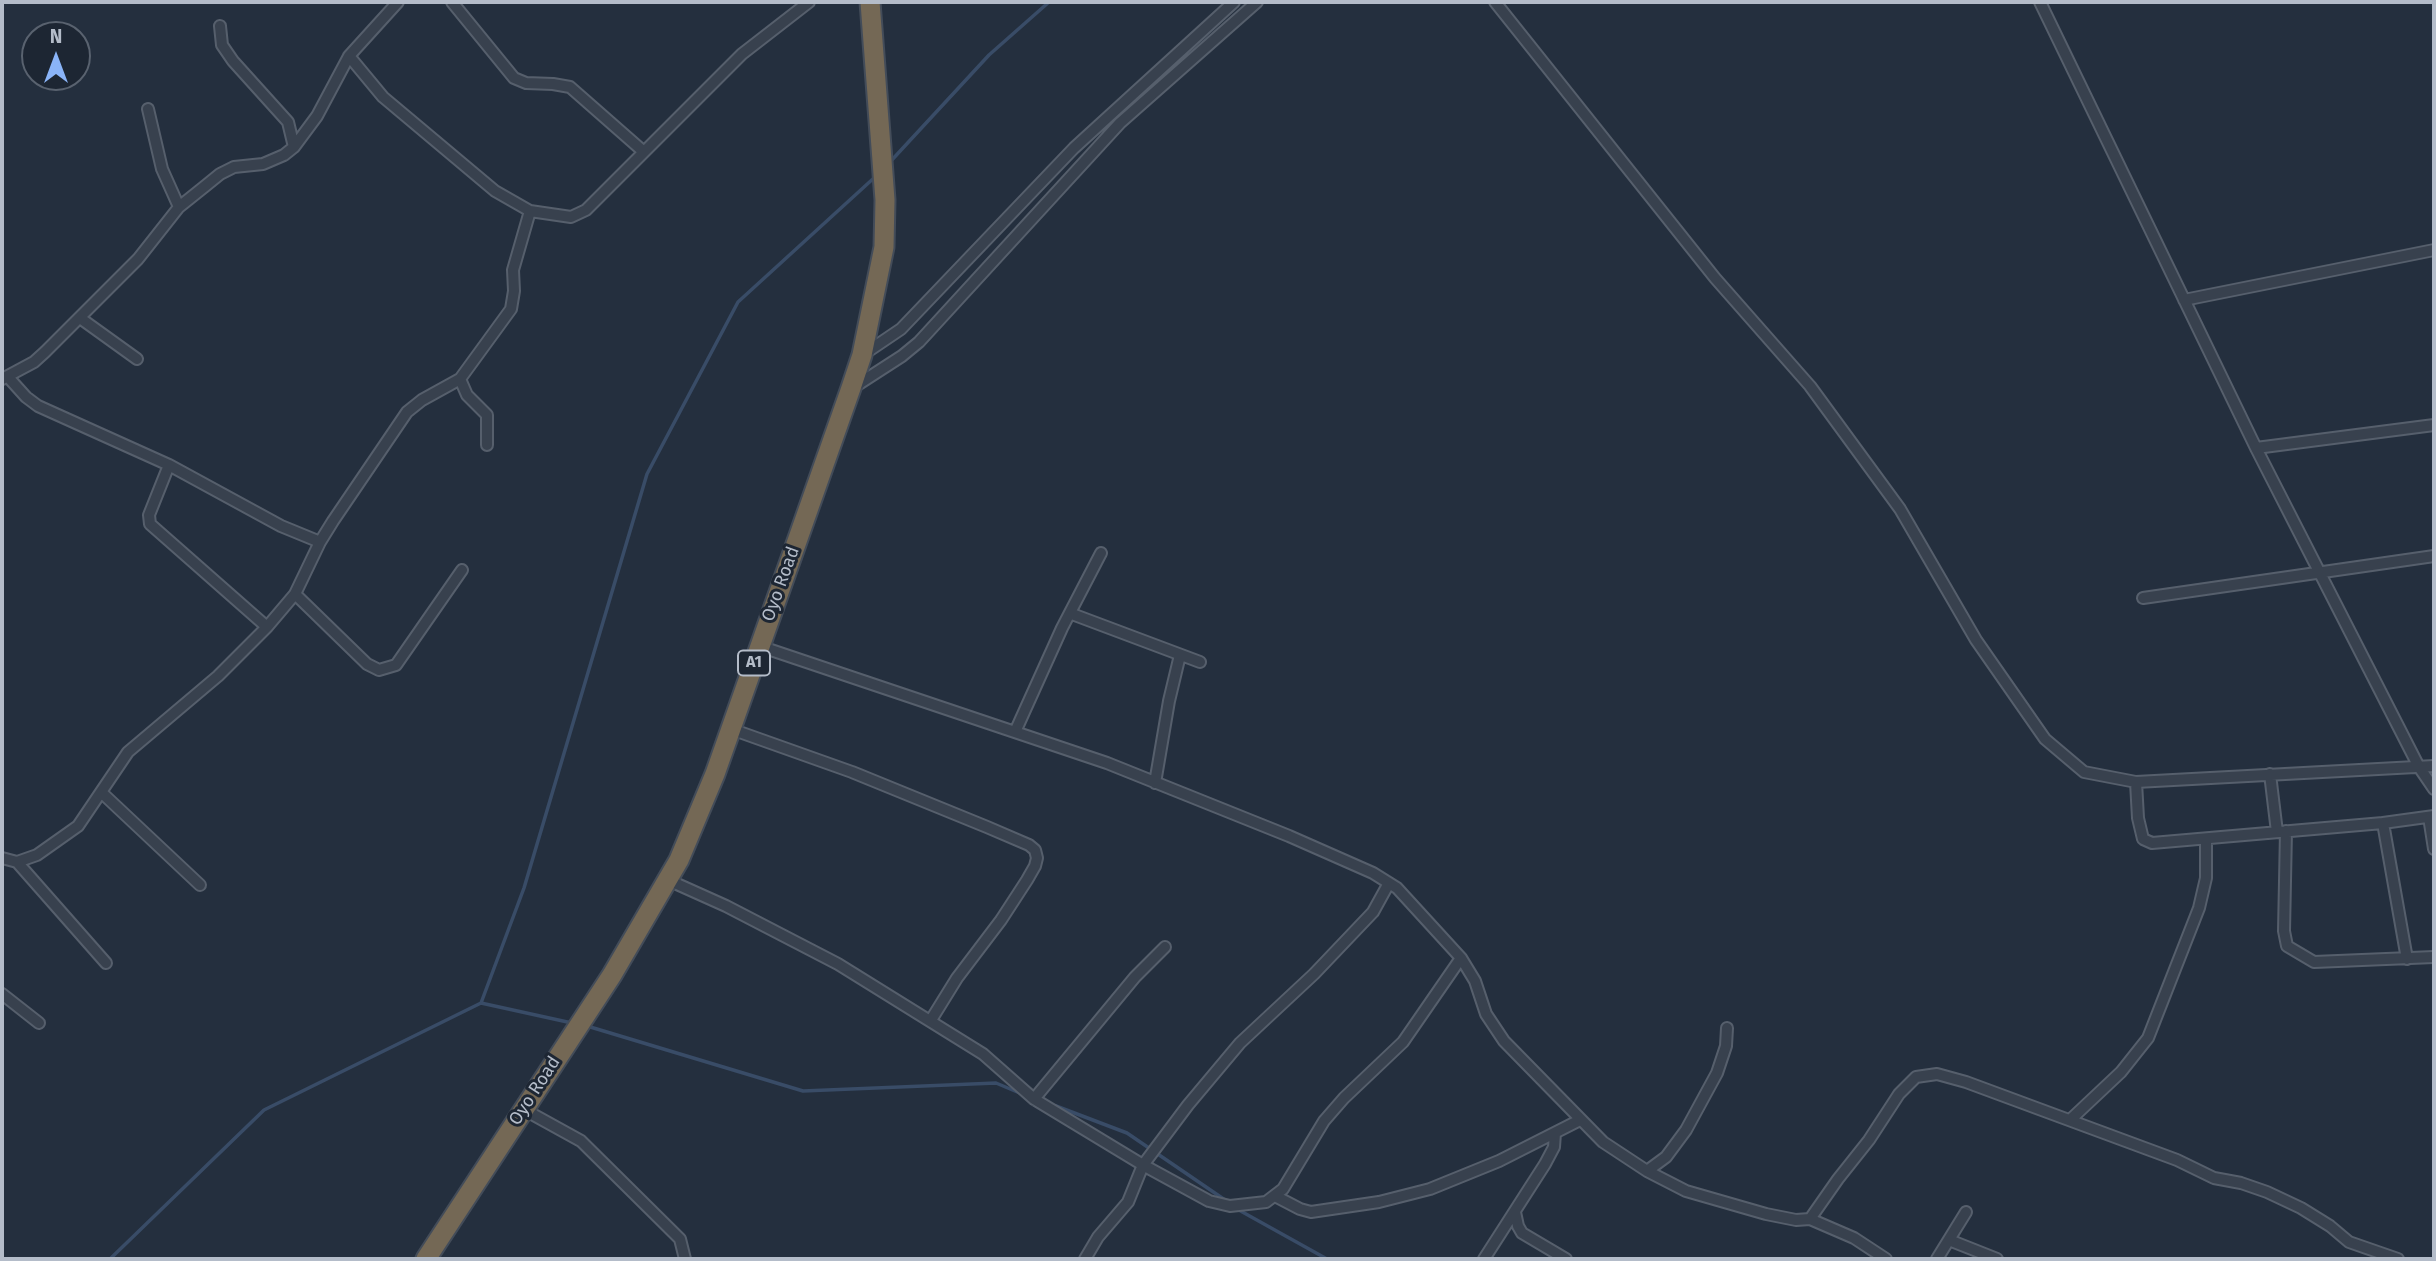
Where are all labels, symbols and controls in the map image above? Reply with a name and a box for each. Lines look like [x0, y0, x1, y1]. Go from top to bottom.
north arrow [21, 21, 91, 91]
text: N [50, 25, 62, 48]
street label: Oyo Road [758, 544, 804, 624]
road number: A1 [738, 650, 770, 676]
street label: Oyo Road [505, 1052, 565, 1130]

